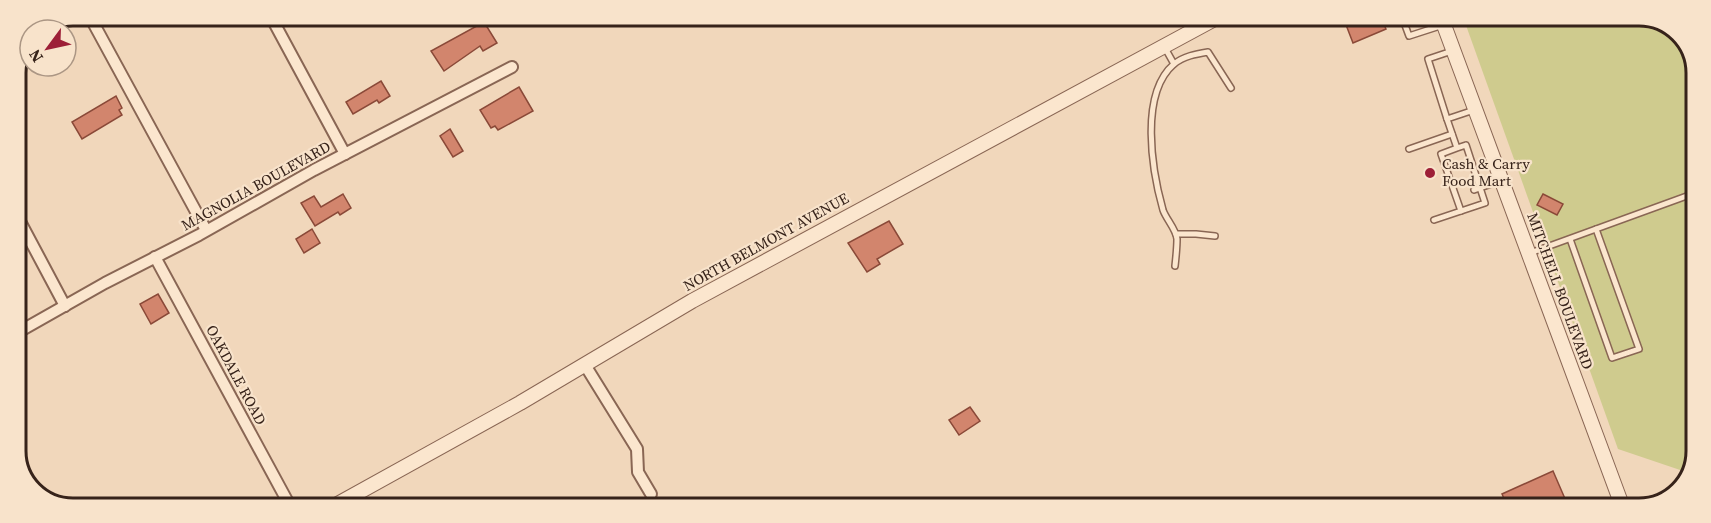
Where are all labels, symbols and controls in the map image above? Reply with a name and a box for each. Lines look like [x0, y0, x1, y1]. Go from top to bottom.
north arrow [18, 18, 78, 78]
text: N [23, 45, 48, 67]
street label: MAGNOLIA BOULEVARD [177, 136, 334, 235]
place label: Cash & Carry Food Mart [1442, 153, 1530, 191]
marker: Cash & Carry Food Mart [1423, 166, 1437, 180]
street label: NORTH BELMONT AVENUE [679, 187, 852, 296]
street label: MITCHELL BOULEVARD [1522, 209, 1599, 372]
street label: OAKDALE ROAD [201, 321, 272, 428]

